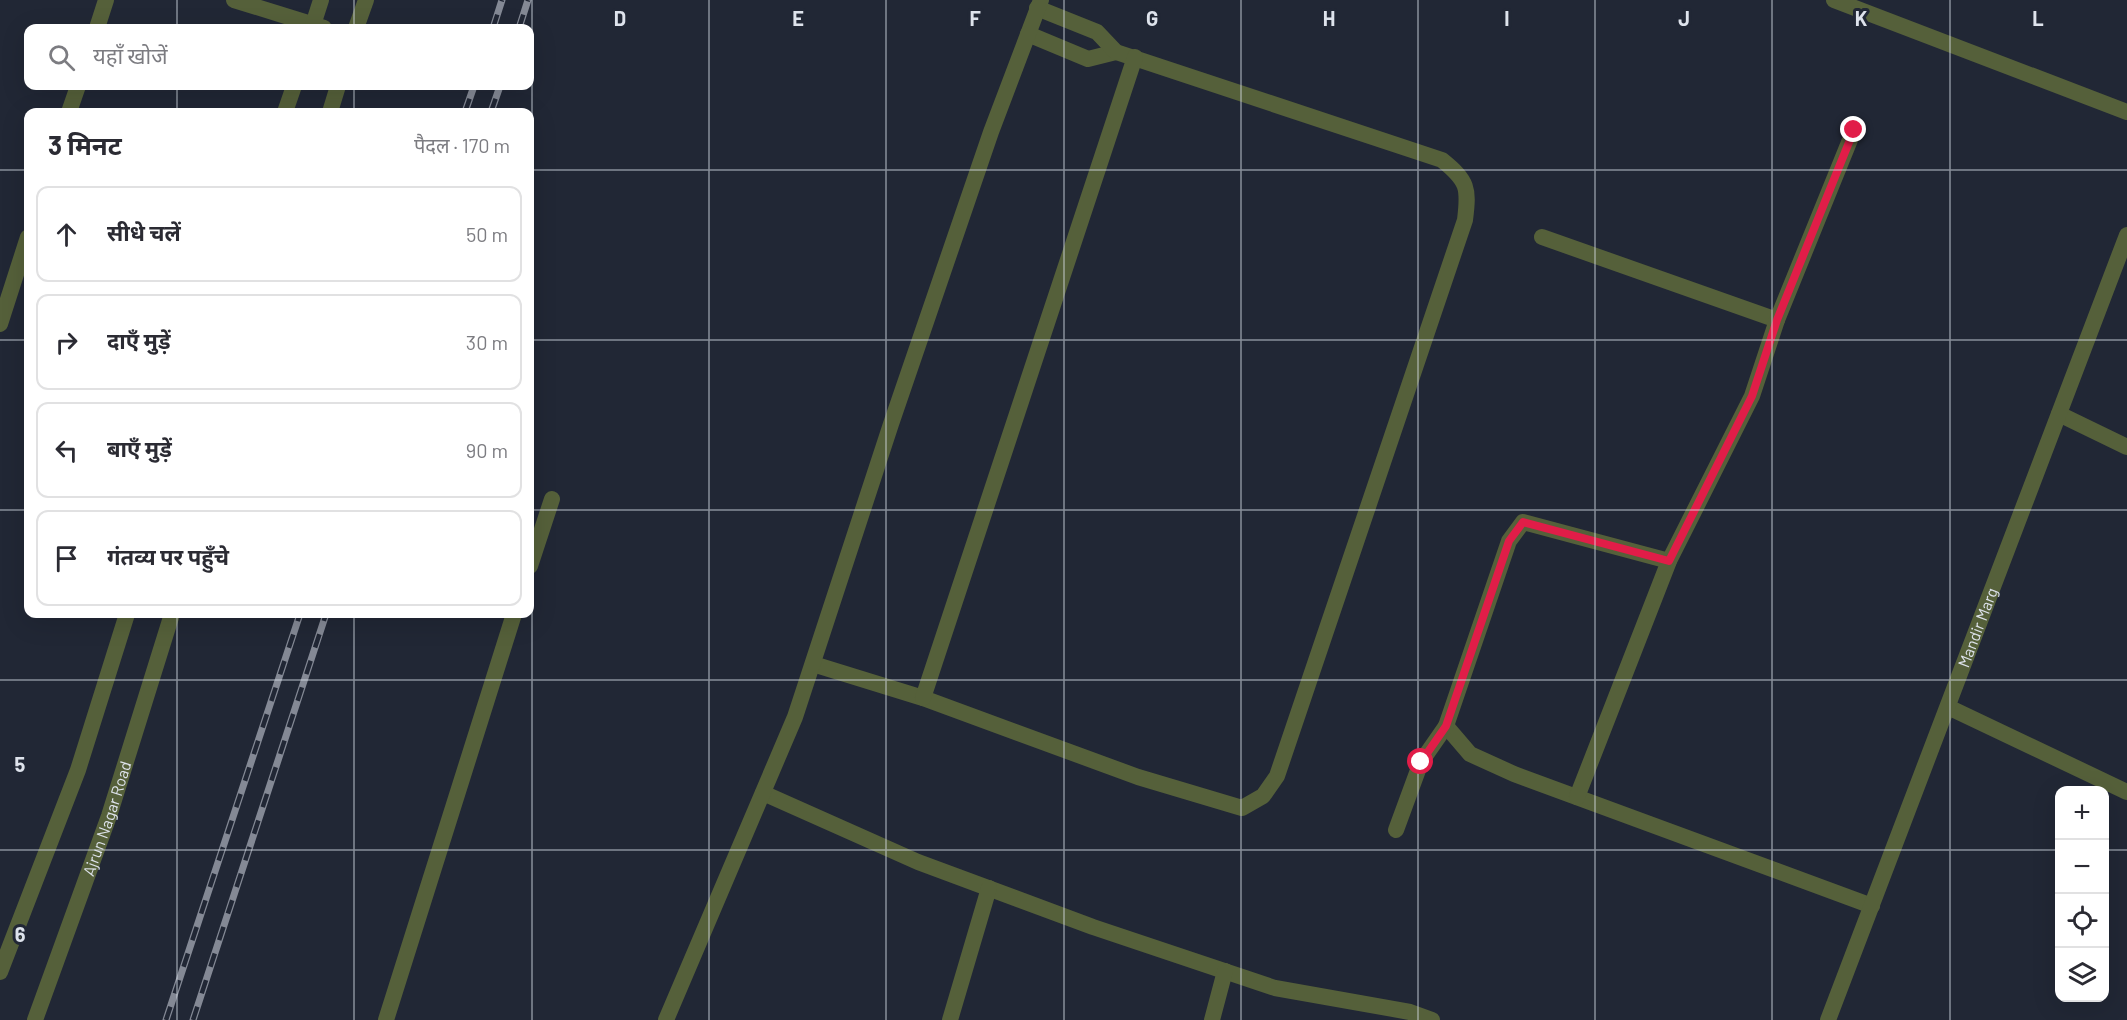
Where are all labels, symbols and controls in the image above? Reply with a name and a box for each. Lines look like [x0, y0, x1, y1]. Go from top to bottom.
text: D [614, 6, 626, 30]
text: E [792, 6, 804, 30]
text: F [969, 6, 981, 30]
text: G [1146, 6, 1158, 30]
text: H [1323, 6, 1335, 30]
text: I [1504, 6, 1510, 30]
text: J [1678, 6, 1690, 30]
text: K [1855, 6, 1868, 30]
text: L [2032, 6, 2044, 30]
search box [24, 24, 534, 90]
icon: search [45, 41, 78, 74]
text: यहाँ खोजें [93, 42, 168, 68]
route end [1840, 116, 1866, 142]
text: 3 मिनट [48, 129, 122, 160]
text: पैदल · 170 m [414, 133, 510, 157]
icon: ahead [50, 218, 83, 251]
text: सीधे चलें [107, 219, 181, 245]
text: 50 m [466, 222, 508, 246]
icon: right [50, 326, 83, 359]
text: दाएँ मुड़ें [107, 327, 170, 353]
text: 30 m [466, 330, 508, 354]
icon: left [50, 434, 83, 467]
text: बाएँ मुड़ें [107, 435, 172, 461]
text: 90 m [466, 438, 508, 462]
icon: arrive [50, 542, 83, 575]
text: गंतव्य पर पहुँचे [107, 543, 229, 569]
street label: Mandir Marg [1953, 585, 2001, 670]
route start [1407, 748, 1433, 774]
text: 5 [15, 752, 26, 776]
street label: Ajrun Nagar Road [78, 759, 135, 878]
map controls [2055, 786, 2109, 1002]
button: + [2055, 786, 2109, 840]
button: − [2055, 840, 2109, 894]
button: locate [2055, 894, 2109, 948]
text: 6 [15, 922, 26, 946]
button: layers [2055, 948, 2109, 1002]

